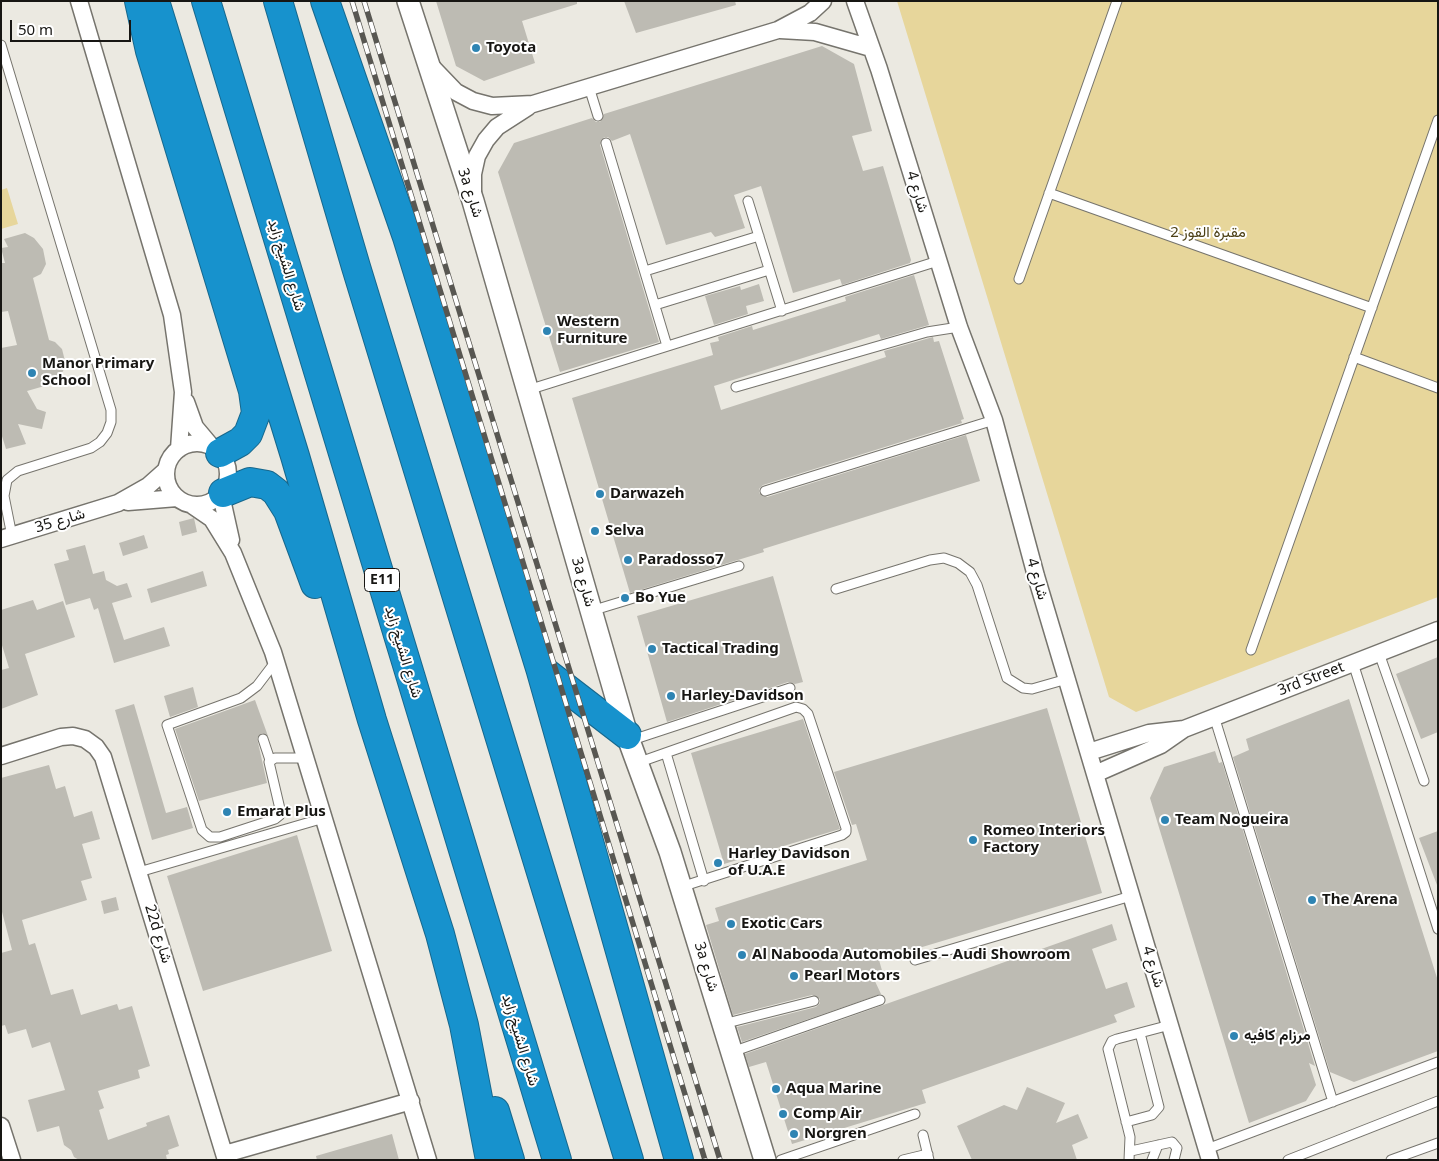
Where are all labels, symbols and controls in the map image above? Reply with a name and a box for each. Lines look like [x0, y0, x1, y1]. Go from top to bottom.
scale bar [12, 10, 134, 42]
text: 50 m [18, 19, 53, 39]
place label: Toyota [486, 39, 536, 57]
marker: Toyota [470, 42, 482, 54]
street label: 3a شارع [454, 166, 486, 220]
street label: شارع 4 [902, 169, 932, 215]
street label: شارع الشيخ زايد [263, 217, 309, 313]
park label: مقبرة القوز 2 [1170, 224, 1246, 242]
place label: Western Furniture [557, 313, 628, 348]
marker: Western Furniture [541, 325, 553, 337]
place label: Manor Primary School [42, 355, 154, 390]
marker: Manor Primary School [26, 367, 38, 379]
place label: Darwazeh [610, 485, 685, 503]
marker: Darwazeh [594, 488, 606, 500]
street label: شارع 35 [33, 505, 87, 537]
place label: Selva [605, 522, 644, 540]
marker: Selva [589, 525, 601, 537]
place label: Paradosso7 [638, 551, 724, 569]
marker: Paradosso7 [622, 554, 634, 566]
street label: 3a شارع [567, 555, 599, 609]
street label: شارع 4 [1022, 556, 1052, 602]
road number: E11 [364, 568, 400, 592]
place label: Bo Yue [635, 589, 686, 607]
marker: Bo Yue [619, 592, 631, 604]
street label: شارع الشيخ زايد [380, 604, 426, 700]
place label: Tactical Trading [662, 640, 779, 658]
marker: Tactical Trading [646, 643, 658, 655]
street label: 3rd Street [1275, 658, 1347, 700]
place label: Harley-Davidson [681, 687, 804, 705]
marker: Harley-Davidson [665, 690, 677, 702]
place label: Emarat Plus [237, 803, 326, 821]
marker: Emarat Plus [221, 806, 233, 818]
place label: Team Nogueira [1175, 811, 1289, 829]
marker: Team Nogueira [1159, 814, 1171, 826]
place label: Romeo Interiors Factory [983, 822, 1105, 857]
marker: Romeo Interiors Factory [967, 834, 979, 846]
place label: Harley Davidson of U.A.E [728, 845, 850, 880]
marker: Harley Davidson of U.A.E [712, 857, 724, 869]
place label: The Arena [1322, 891, 1398, 909]
marker: The Arena [1306, 894, 1318, 906]
street label: 22d شارع [141, 902, 175, 966]
place label: Exotic Cars [741, 915, 823, 933]
marker: Exotic Cars [725, 918, 737, 930]
street label: 3a شارع [690, 940, 722, 994]
street label: شارع 4 [1138, 944, 1168, 990]
place label: Al Nabooda Automobiles – Audi Showroom [752, 946, 1070, 964]
marker: Al Nabooda Automobiles – Audi Showroom [736, 949, 748, 961]
place label: Pearl Motors [804, 967, 900, 985]
marker: Pearl Motors [788, 970, 800, 982]
street label: شارع الشيخ زايد [497, 992, 543, 1088]
place label: مرزام كافيه [1244, 1027, 1311, 1045]
marker: مرزام كافيه [1228, 1030, 1240, 1042]
place label: Aqua Marine [786, 1080, 882, 1098]
marker: Aqua Marine [770, 1083, 782, 1095]
place label: Comp Air [793, 1105, 862, 1123]
marker: Comp Air [777, 1108, 789, 1120]
place label: Norgren [804, 1125, 867, 1143]
marker: Norgren [788, 1128, 800, 1140]

